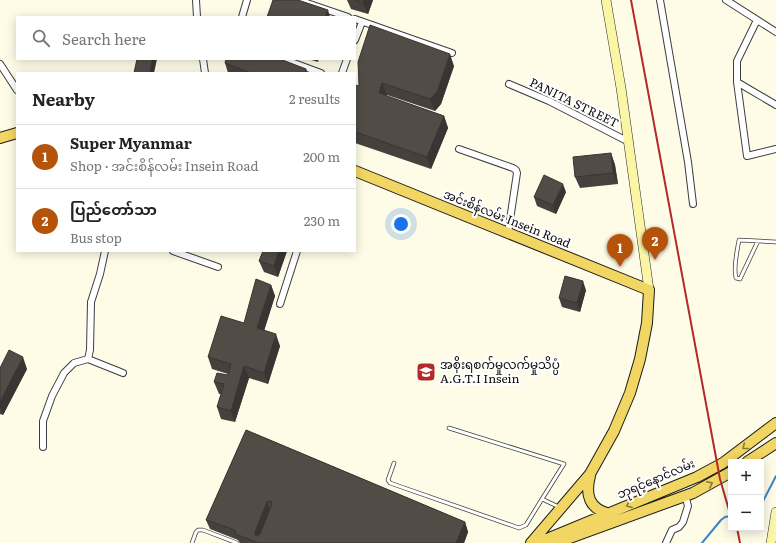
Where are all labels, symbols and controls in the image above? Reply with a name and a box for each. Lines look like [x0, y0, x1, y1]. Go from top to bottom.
search box [16, 16, 356, 60]
icon: search [30, 27, 52, 49]
text: Search here [62, 27, 146, 50]
street label: PANITA STREET [527, 73, 622, 132]
text: Nearby [32, 86, 95, 111]
text: 2 results [289, 89, 340, 108]
text: Super Myanmar [70, 131, 192, 154]
text: 1 [42, 147, 48, 166]
text: 200 m [303, 147, 340, 166]
text: Shop · အင်းစိန်လမ်း Insein Road [70, 156, 258, 175]
street label: အင်းစိန်လမ်း Insein Road [440, 184, 574, 254]
text: ပြည်တော်သာ [70, 197, 157, 220]
text: 2 [42, 211, 48, 230]
text: 230 m [304, 211, 340, 230]
your location [391, 214, 411, 234]
pin: 2 [642, 227, 668, 260]
text: Bus stop [70, 228, 122, 247]
pin: 1 [607, 234, 633, 267]
place label: အစိုးရစက်မှုလက်မှုသိပ္ပံ A.G.T.I Insein [440, 355, 560, 387]
school or university icon: အစိုးရစက်မှုလက်မှုသိပ္ပံ A.G.T.I Insein [415, 361, 437, 383]
one-way arrow [743, 442, 750, 449]
street label: ဘုရင့်နောင်လမ်း [614, 454, 698, 504]
map controls [728, 459, 764, 531]
button: + [728, 459, 764, 495]
one-way arrow [705, 481, 713, 489]
button: − [728, 495, 764, 531]
one-way arrow [626, 500, 633, 508]

